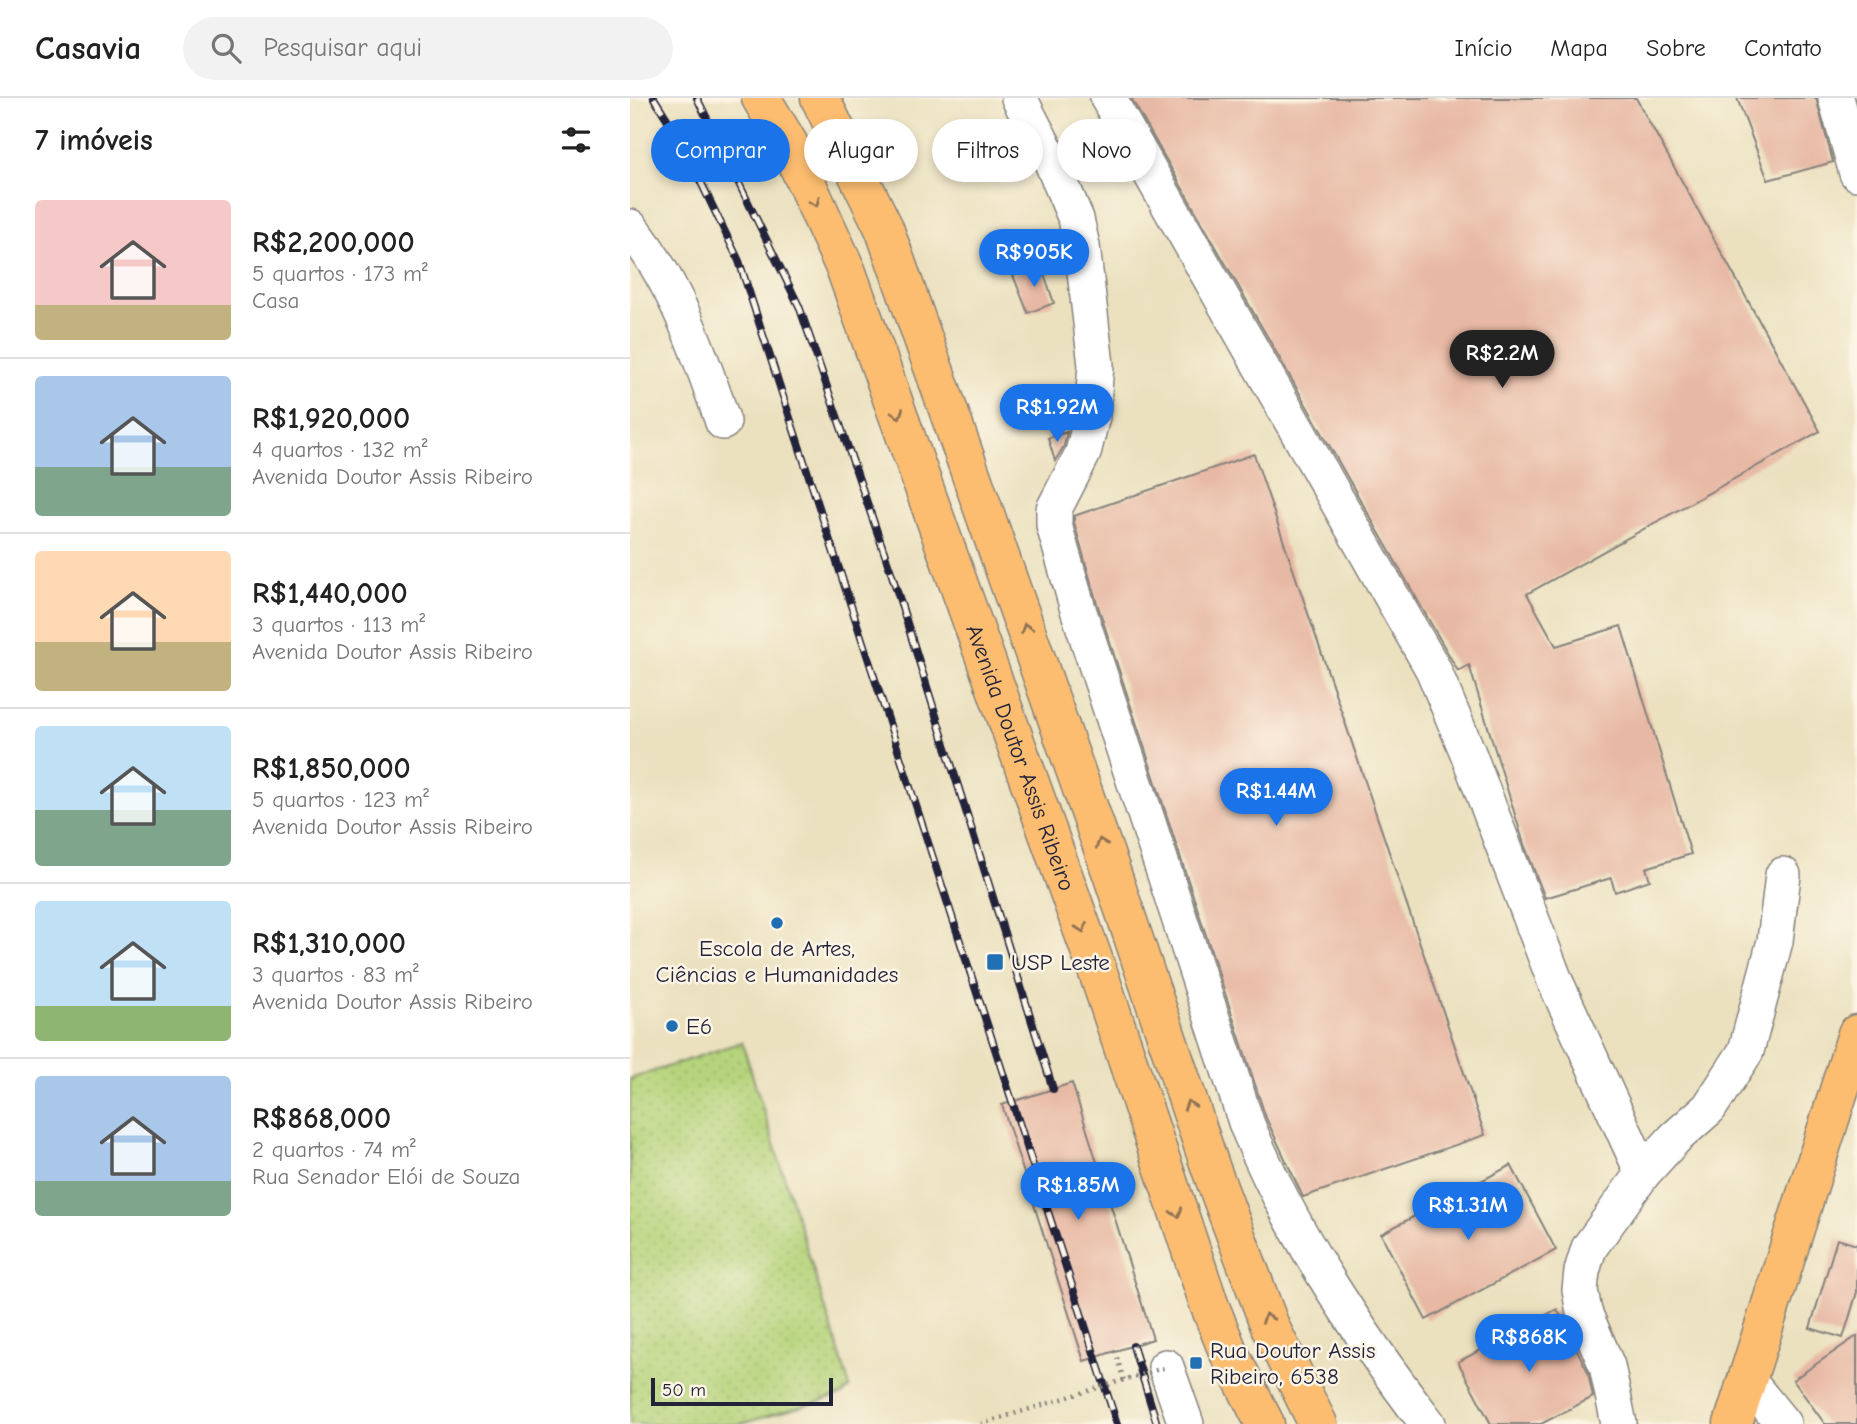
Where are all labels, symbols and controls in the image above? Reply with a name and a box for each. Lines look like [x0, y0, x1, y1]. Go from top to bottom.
search box [183, 17, 673, 80]
text: Casavia [35, 29, 141, 67]
icon: search [207, 29, 245, 67]
text: Pesquisar aqui [263, 33, 422, 63]
text: Início [1454, 34, 1512, 62]
text: Mapa [1550, 34, 1608, 62]
text: Sobre [1646, 34, 1706, 62]
text: Contato [1744, 34, 1822, 62]
chip: Comprar [651, 119, 790, 182]
chip: Alugar [804, 119, 918, 182]
chip: Filtros [932, 119, 1043, 182]
chip: Novo [1057, 119, 1156, 182]
icon: filters [557, 121, 595, 159]
text: 7 imóveis [35, 123, 153, 158]
one-way arrow [807, 195, 821, 207]
text: R$2,200,000 [252, 225, 415, 260]
icon: home [91, 228, 175, 312]
pin: R$905K [977, 230, 1091, 289]
text: R$905K [995, 238, 1073, 265]
text: 5 quartos · 173 m² [252, 260, 428, 287]
text: Casa [252, 287, 299, 314]
pin: R$2.2M [1445, 330, 1559, 390]
text: R$2.2M [1466, 339, 1538, 366]
pin: R$1.92M [992, 384, 1122, 444]
text: R$1.92M [1016, 393, 1098, 420]
text: R$1,920,000 [252, 401, 410, 436]
icon: home [91, 404, 175, 488]
one-way arrow [890, 407, 904, 419]
text: 4 quartos · 132 m² [252, 436, 428, 463]
text: Avenida Doutor Assis Ribeiro [252, 463, 533, 490]
text: R$1,440,000 [252, 576, 408, 611]
icon: home [91, 579, 175, 663]
text: 3 quartos · 113 m² [252, 611, 425, 638]
street label: Avenida Doutor Assis Ribeiro [961, 621, 1081, 894]
one-way arrow [1020, 622, 1034, 634]
text: Avenida Doutor Assis Ribeiro [252, 638, 533, 665]
text: R$1,850,000 [252, 751, 411, 786]
icon: home [91, 754, 175, 838]
pin: R$1.44M [1211, 768, 1341, 828]
text: R$1.44M [1236, 777, 1316, 804]
text: 5 quartos · 123 m² [252, 786, 429, 813]
text: Avenida Doutor Assis Ribeiro [252, 813, 533, 840]
one-way arrow [1095, 837, 1109, 849]
marker: Escola de Artes, Ciências e Humanidades [769, 915, 785, 931]
one-way arrow [1074, 921, 1088, 933]
text: R$1,310,000 [252, 926, 406, 961]
icon: home [91, 929, 175, 1013]
place label: Escola de Artes, Ciências e Humanidades [656, 935, 898, 988]
place label: USP Leste [1011, 949, 1110, 976]
marker: USP Leste [985, 952, 1005, 972]
text: 3 quartos · 83 m² [252, 961, 419, 988]
text: Avenida Doutor Assis Ribeiro [252, 988, 533, 1015]
place label: E6 [686, 1013, 712, 1040]
marker: E6 [664, 1018, 680, 1034]
one-way arrow [1183, 1099, 1197, 1111]
text: R$868,000 [252, 1101, 391, 1136]
icon: home [91, 1104, 175, 1188]
text: 2 quartos · 74 m² [252, 1136, 416, 1163]
pin: R$1.85M [1013, 1162, 1143, 1222]
text: Rua Senador Elói de Souza [252, 1163, 520, 1190]
text: R$1.85M [1037, 1171, 1119, 1198]
pin: R$1.31M [1403, 1182, 1533, 1242]
text: R$1.31M [1428, 1191, 1508, 1218]
one-way arrow [1169, 1207, 1183, 1219]
one-way arrow [1261, 1313, 1275, 1325]
pin: R$868K [1472, 1314, 1586, 1374]
text: R$868K [1491, 1323, 1567, 1350]
place label: Rua Doutor Assis Ribeiro, 6538 [1210, 1337, 1376, 1390]
marker: Rua Doutor Assis Ribeiro, 6538 [1188, 1355, 1204, 1371]
scale bar [651, 1375, 833, 1407]
text: 50 m [662, 1379, 706, 1401]

